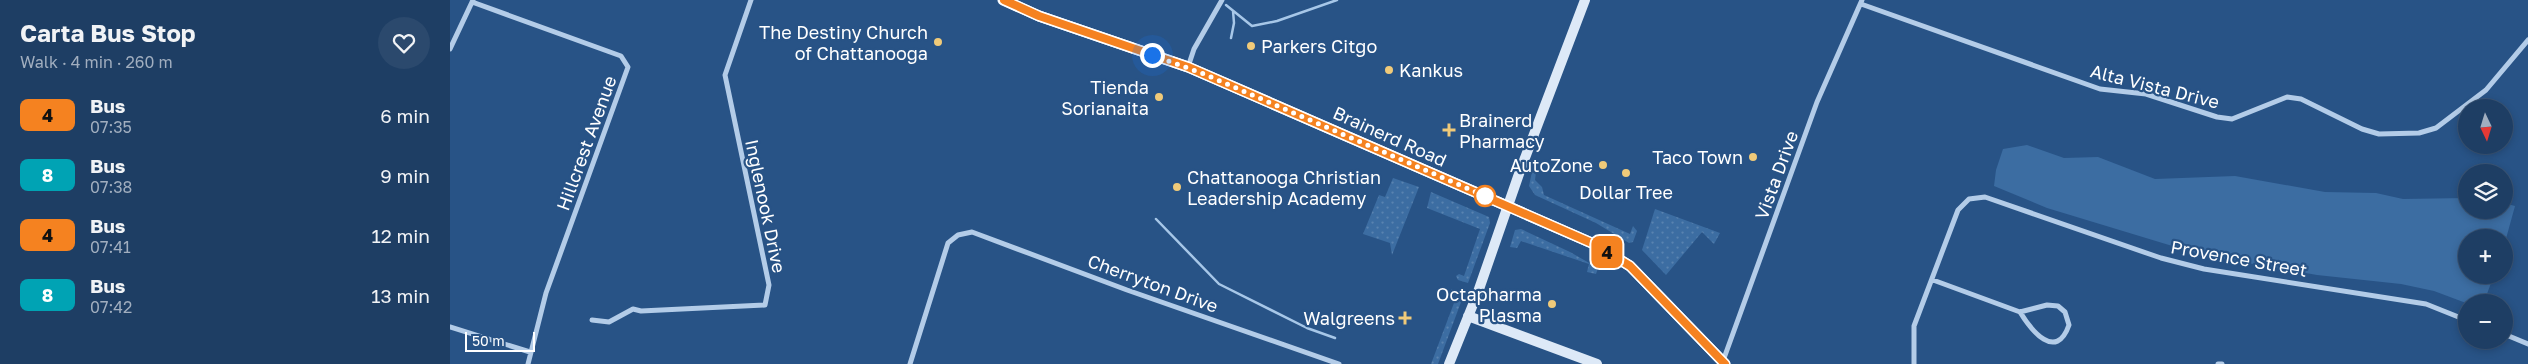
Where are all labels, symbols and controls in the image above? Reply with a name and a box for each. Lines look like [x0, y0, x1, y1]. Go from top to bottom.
button: heart [378, 17, 430, 69]
text: Carta Bus Stop [20, 18, 196, 47]
place label: The Destiny Church of Chattanooga [759, 21, 928, 64]
place label: Parkers Citgo [1261, 35, 1377, 57]
marker: The Destiny Church of Chattanooga [932, 36, 944, 48]
marker: Parkers Citgo [1245, 40, 1257, 52]
your location [1140, 43, 1165, 68]
text: Walk · 4 min · 260 m [20, 52, 173, 72]
place label: Kankus [1399, 59, 1463, 81]
street label: Alta Vista Drive [2088, 59, 2222, 113]
marker: Kankus [1383, 64, 1395, 76]
street label: Hillcrest Avenue [551, 73, 621, 213]
place label: Tienda Sorianaita [1061, 76, 1149, 119]
marker: Tienda Sorianaita [1153, 91, 1165, 103]
text: Bus [90, 94, 125, 117]
north arrow [2458, 99, 2512, 154]
map controls [2458, 99, 2513, 349]
street label: Brainerd Road [1330, 101, 1450, 171]
text: 4 [42, 104, 53, 126]
text: 6 min [380, 104, 430, 127]
place label: Brainerd Pharmacy [1459, 109, 1545, 152]
text: 07:35 [90, 117, 132, 137]
marker: Brainerd Pharmacy [1443, 124, 1455, 136]
street label: Vista Drive [1750, 128, 1802, 222]
street label: Inglenook Drive [741, 137, 791, 275]
place label: Taco Town [1652, 146, 1743, 168]
marker: Taco Town [1747, 151, 1759, 163]
text: Bus [90, 154, 125, 177]
place label: AutoZone [1510, 154, 1593, 176]
marker: AutoZone [1597, 159, 1609, 171]
text: 8 [42, 164, 53, 186]
text: 9 min [380, 164, 430, 187]
button: layers [2458, 164, 2513, 219]
place label: Chattanooga Christian Leadership Academy [1187, 166, 1381, 209]
marker: Dollar Tree [1620, 167, 1632, 179]
text: 07:38 [90, 177, 132, 197]
marker: Chattanooga Christian Leadership Academy [1171, 181, 1183, 193]
place label: Dollar Tree [1579, 181, 1673, 203]
unlabelled marker [1474, 185, 1496, 207]
text: Bus [90, 214, 125, 237]
text: 4 [42, 224, 53, 246]
text: 12 min [371, 224, 430, 247]
button: + [2458, 229, 2513, 284]
street label: Provence Street [2169, 235, 2309, 281]
line badge: 4 [1591, 236, 1623, 268]
text: 07:41 [90, 237, 131, 257]
text: 4 [1601, 241, 1613, 263]
street label: Cherryton Drive [1085, 249, 1221, 317]
text: Bus [90, 274, 125, 297]
place label: Octapharma Plasma [1436, 283, 1542, 326]
text: 8 [42, 284, 53, 306]
text: 13 min [371, 284, 430, 307]
button: − [2458, 294, 2513, 349]
text: 07:42 [90, 297, 132, 317]
marker: Octapharma Plasma [1546, 298, 1558, 310]
place label: Walgreens [1303, 307, 1395, 329]
marker: Walgreens [1399, 312, 1411, 324]
scale bar [465, 329, 535, 352]
text: 50 m [472, 332, 505, 349]

